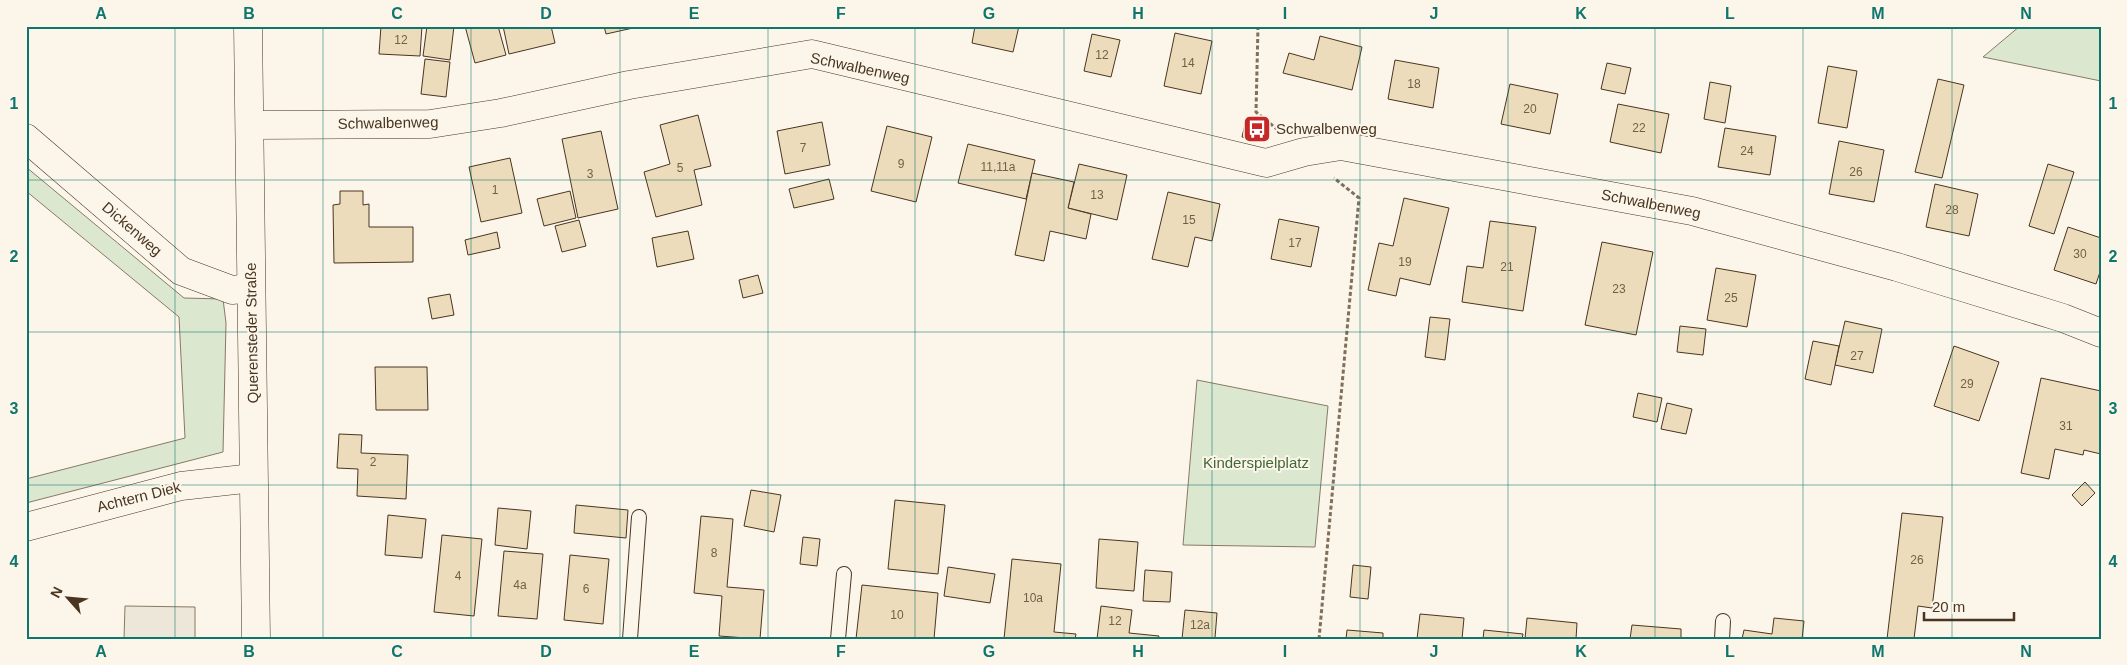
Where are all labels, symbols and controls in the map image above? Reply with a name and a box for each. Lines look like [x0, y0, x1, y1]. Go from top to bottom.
text: A [95, 5, 107, 22]
text: B [243, 5, 255, 22]
text: C [391, 5, 403, 22]
text: D [540, 5, 552, 22]
text: E [689, 5, 700, 22]
text: F [836, 5, 846, 22]
text: G [983, 5, 995, 22]
text: H [1132, 5, 1144, 22]
text: I [1283, 5, 1287, 22]
text: J [1430, 5, 1438, 22]
text: K [1575, 5, 1587, 22]
text: L [1725, 5, 1735, 22]
text: M [1871, 5, 1885, 22]
text: N [2020, 5, 2032, 22]
house number: 12 [394, 33, 408, 47]
house number: 12 [1095, 48, 1109, 62]
street label: Schwalbenweg [809, 49, 911, 86]
house number: 14 [1181, 56, 1195, 70]
house number: 18 [1407, 77, 1421, 91]
text: 1 [10, 95, 19, 112]
text: 1 [2109, 95, 2118, 112]
house number: 20 [1523, 102, 1537, 116]
street label: Schwalbenweg [337, 113, 439, 132]
bus stop icon: Schwalbenweg [1242, 114, 1272, 144]
place label: Schwalbenweg [1276, 120, 1377, 137]
house number: 22 [1632, 121, 1646, 135]
house number: 7 [800, 141, 807, 155]
house number: 24 [1740, 144, 1754, 158]
house number: 9 [898, 157, 905, 171]
house number: 11,11a [981, 160, 1016, 174]
house number: 5 [677, 161, 684, 175]
house number: 26 [1849, 165, 1863, 179]
house number: 3 [587, 167, 594, 181]
house number: 1 [492, 183, 499, 197]
street label: Schwalbenweg [1600, 186, 1702, 221]
house number: 13 [1090, 188, 1104, 202]
street label: Dickenweg [99, 198, 166, 259]
house number: 28 [1945, 203, 1959, 217]
house number: 15 [1182, 213, 1196, 227]
house number: 17 [1288, 236, 1302, 250]
house number: 30 [2073, 247, 2087, 261]
text: 2 [10, 248, 19, 265]
text: 2 [2109, 248, 2118, 265]
house number: 19 [1398, 255, 1412, 269]
house number: 21 [1500, 260, 1514, 274]
street label: Querensteder Straße [242, 262, 261, 404]
house number: 23 [1612, 282, 1626, 296]
house number: 25 [1724, 291, 1738, 305]
house number: 27 [1850, 349, 1864, 363]
house number: 29 [1960, 377, 1974, 391]
text: 3 [10, 400, 19, 417]
text: 3 [2109, 400, 2118, 417]
house number: 31 [2059, 419, 2073, 433]
park label: Kinderspielplatz [1203, 454, 1309, 471]
house number: 2 [370, 455, 377, 469]
street label: Achtern Diek [95, 478, 183, 515]
house number: 8 [711, 546, 718, 560]
text: 4 [10, 553, 19, 570]
house number: 26 [1910, 553, 1924, 567]
text: 4 [2109, 553, 2118, 570]
house number: 4 [455, 569, 462, 583]
north arrow [42, 572, 92, 622]
house number: 4a [513, 578, 527, 592]
house number: 6 [583, 582, 590, 596]
text: N [47, 584, 66, 600]
scale bar [1924, 590, 2014, 622]
house number: 10a [1023, 591, 1043, 605]
text: 20 m [1932, 598, 1965, 615]
house number: 10 [890, 608, 904, 622]
house number: 12 [1108, 614, 1122, 628]
house number: 12a [1190, 618, 1210, 632]
text: A [95, 643, 107, 660]
text: B [243, 643, 255, 660]
text: C [391, 643, 403, 660]
text: D [540, 643, 552, 660]
text: E [689, 643, 700, 660]
text: F [836, 643, 846, 660]
text: G [983, 643, 995, 660]
text: H [1132, 643, 1144, 660]
text: I [1283, 643, 1287, 660]
text: J [1430, 643, 1438, 660]
text: K [1575, 643, 1587, 660]
text: L [1725, 643, 1735, 660]
text: M [1871, 643, 1885, 660]
text: N [2020, 643, 2032, 660]

